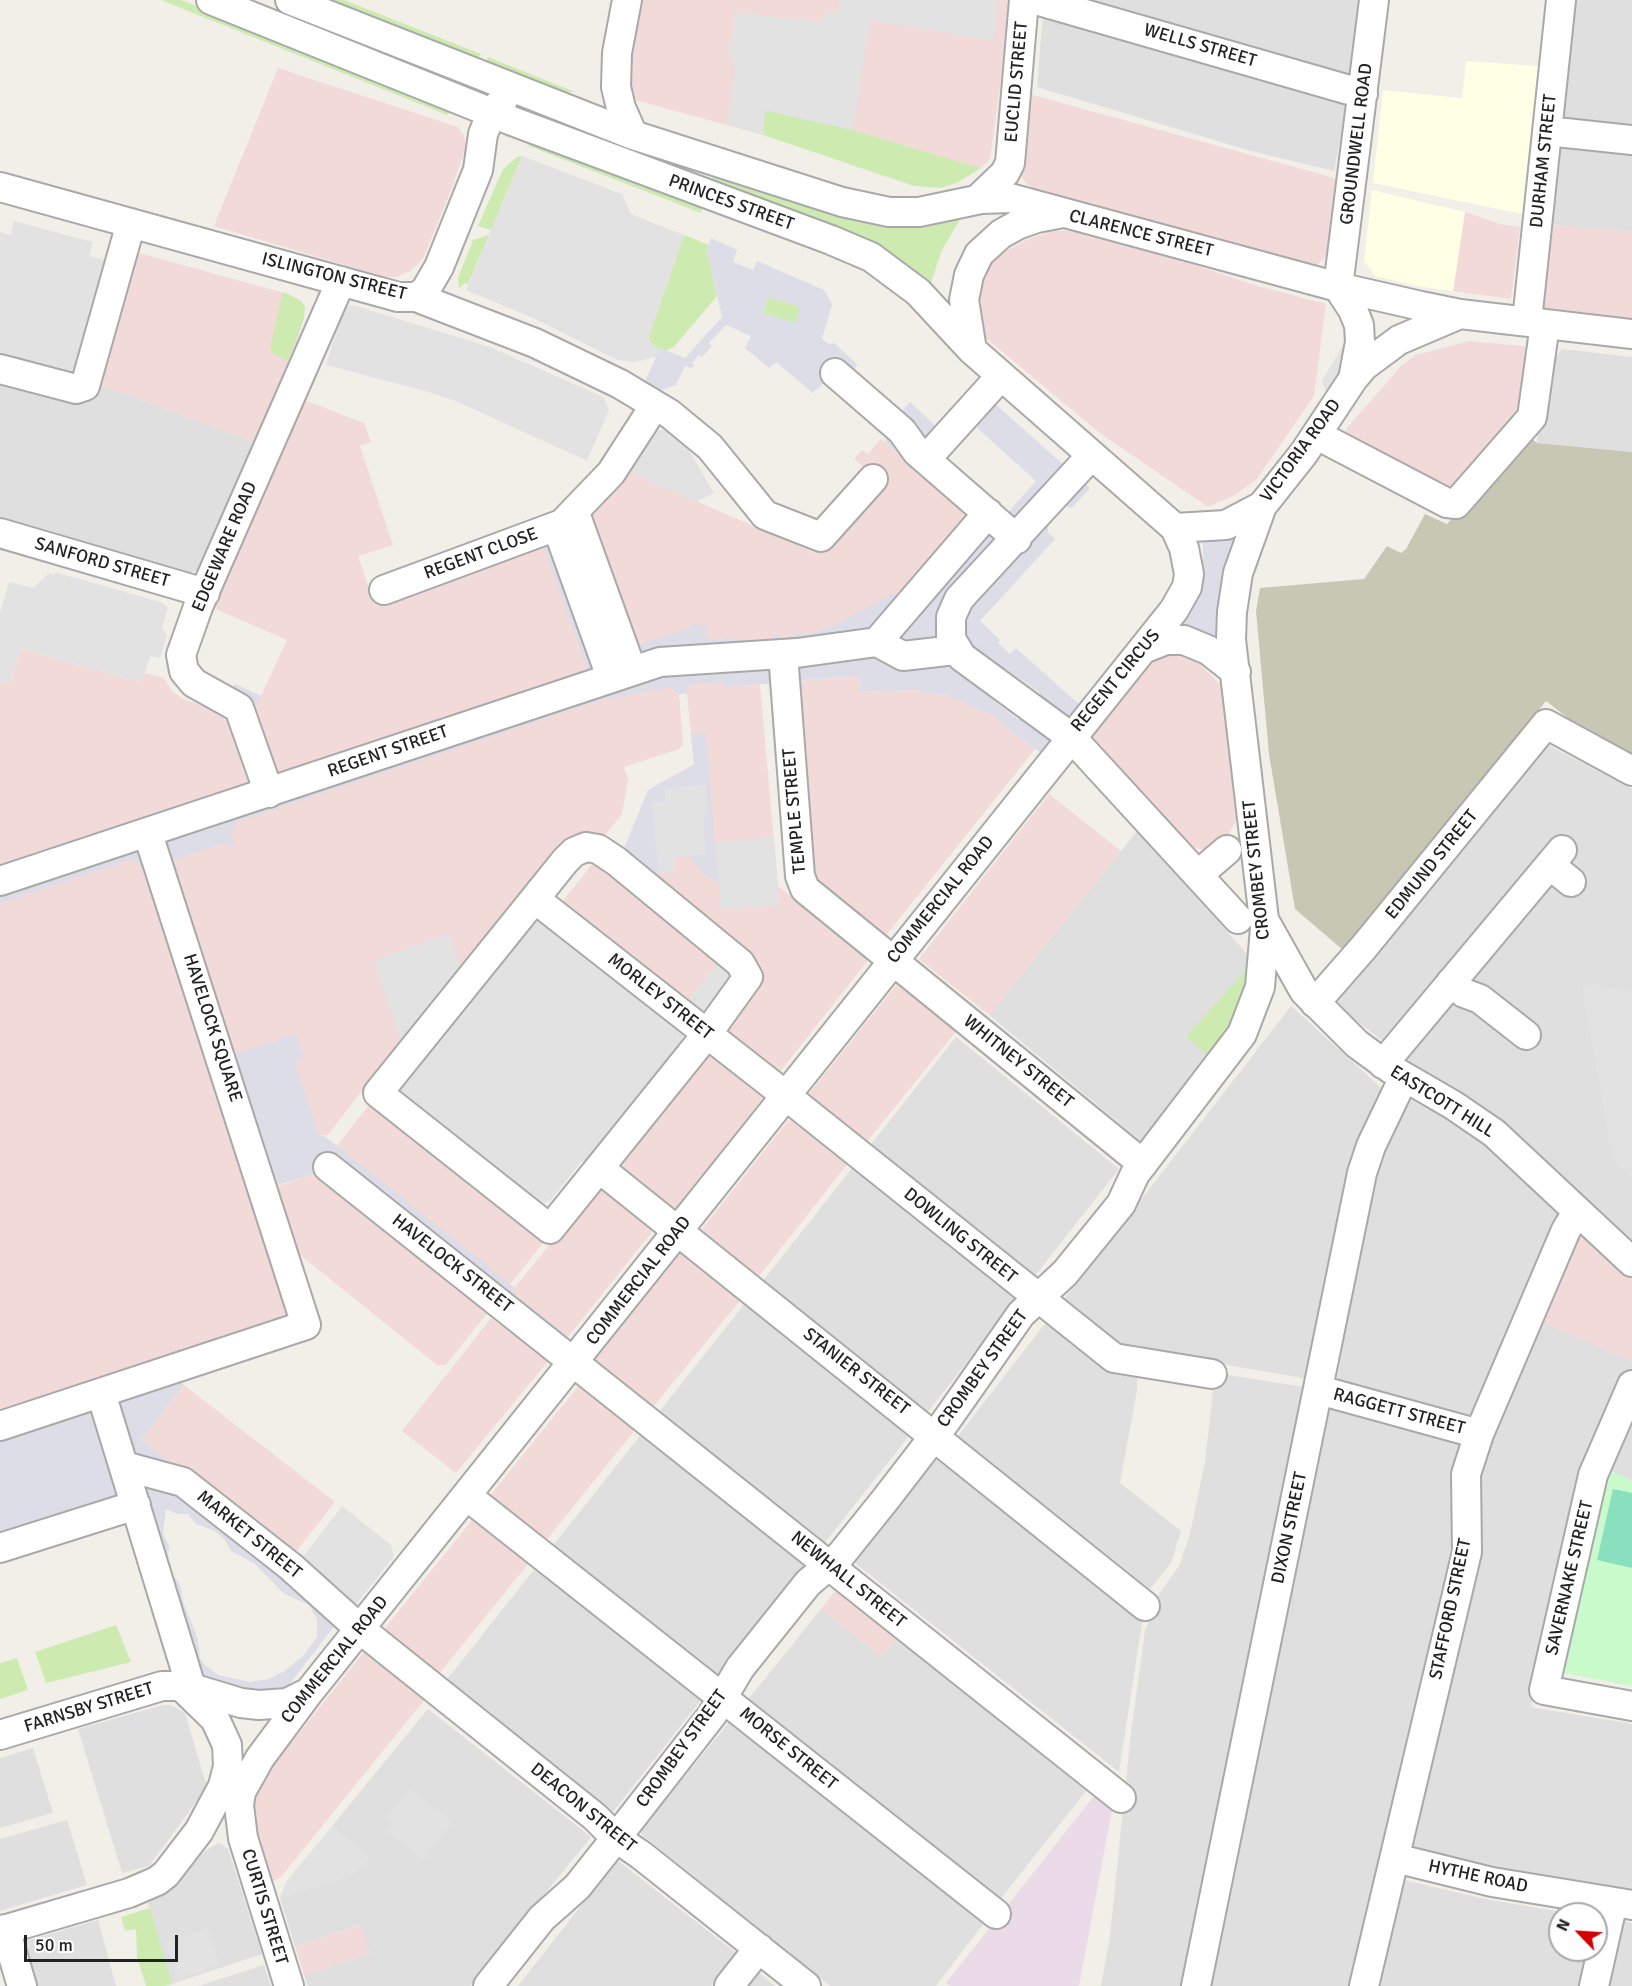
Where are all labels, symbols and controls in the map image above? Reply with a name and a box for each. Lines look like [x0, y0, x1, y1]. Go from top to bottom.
street label: WELLS STREET [1141, 20, 1259, 72]
street label: EUCLID STREET [1001, 21, 1033, 143]
street label: GROUNDWELL ROAD [1336, 62, 1378, 226]
street label: DURHAM STREET [1526, 93, 1562, 229]
street label: PRINCES STREET [665, 170, 797, 236]
street label: CLARENCE STREET [1067, 206, 1215, 262]
street label: ISLINGTON STREET [259, 249, 409, 305]
street label: VICTORIA ROAD [1256, 395, 1346, 507]
street label: EDGEWARE ROAD [188, 479, 262, 615]
street label: REGENT CLOSE [421, 523, 541, 585]
street label: SANFORD STREET [32, 533, 172, 593]
street label: REGENT CIRCUS [1067, 625, 1165, 737]
street label: REGENT STREET [325, 721, 451, 783]
street label: TEMPLE STREET [779, 748, 811, 874]
street label: CROMBEY STREET [1239, 799, 1275, 941]
street label: EDMUND STREET [1381, 806, 1483, 924]
street label: COMMERCIAL ROAD [883, 832, 999, 968]
street label: MORLEY STREET [603, 949, 717, 1045]
street label: HAVELOCK SQUARE [178, 951, 246, 1105]
street label: WHITNEY STREET [959, 1011, 1077, 1113]
street label: EASTCOTT HILL [1386, 1061, 1498, 1143]
street label: DOWLING STREET [899, 1184, 1021, 1288]
street label: HAVELOCK STREET [387, 1210, 517, 1318]
street label: COMMERCIAL ROAD [582, 1212, 696, 1350]
street label: CROMBEY STREET [933, 1306, 1033, 1432]
street label: STANIER STREET [798, 1324, 914, 1420]
street label: RAGGETT STREET [1331, 1384, 1467, 1440]
street label: DIXON STREET [1268, 1470, 1312, 1586]
street label: MARKET STREET [192, 1486, 306, 1584]
street label: SAVERNAKE STREET [1542, 1499, 1598, 1657]
street label: NEWHALL STREET [786, 1527, 910, 1633]
street label: STAFFORD STREET [1426, 1536, 1476, 1682]
street label: COMMERCIAL ROAD [277, 1592, 393, 1728]
street label: FARNSBY STREET [22, 1678, 156, 1738]
street label: CROMBEY STREET [632, 1686, 732, 1812]
street label: MORSE STREET [735, 1703, 841, 1795]
street label: DEACON STREET [526, 1759, 640, 1857]
street label: CURTIS STREET [236, 1846, 292, 1968]
street label: HYTHE ROAD [1426, 1856, 1530, 1898]
north arrow [1548, 1902, 1608, 1962]
text: N [1552, 1916, 1575, 1935]
scale bar [27, 1923, 182, 1961]
text: 50 m [35, 1934, 73, 1956]

